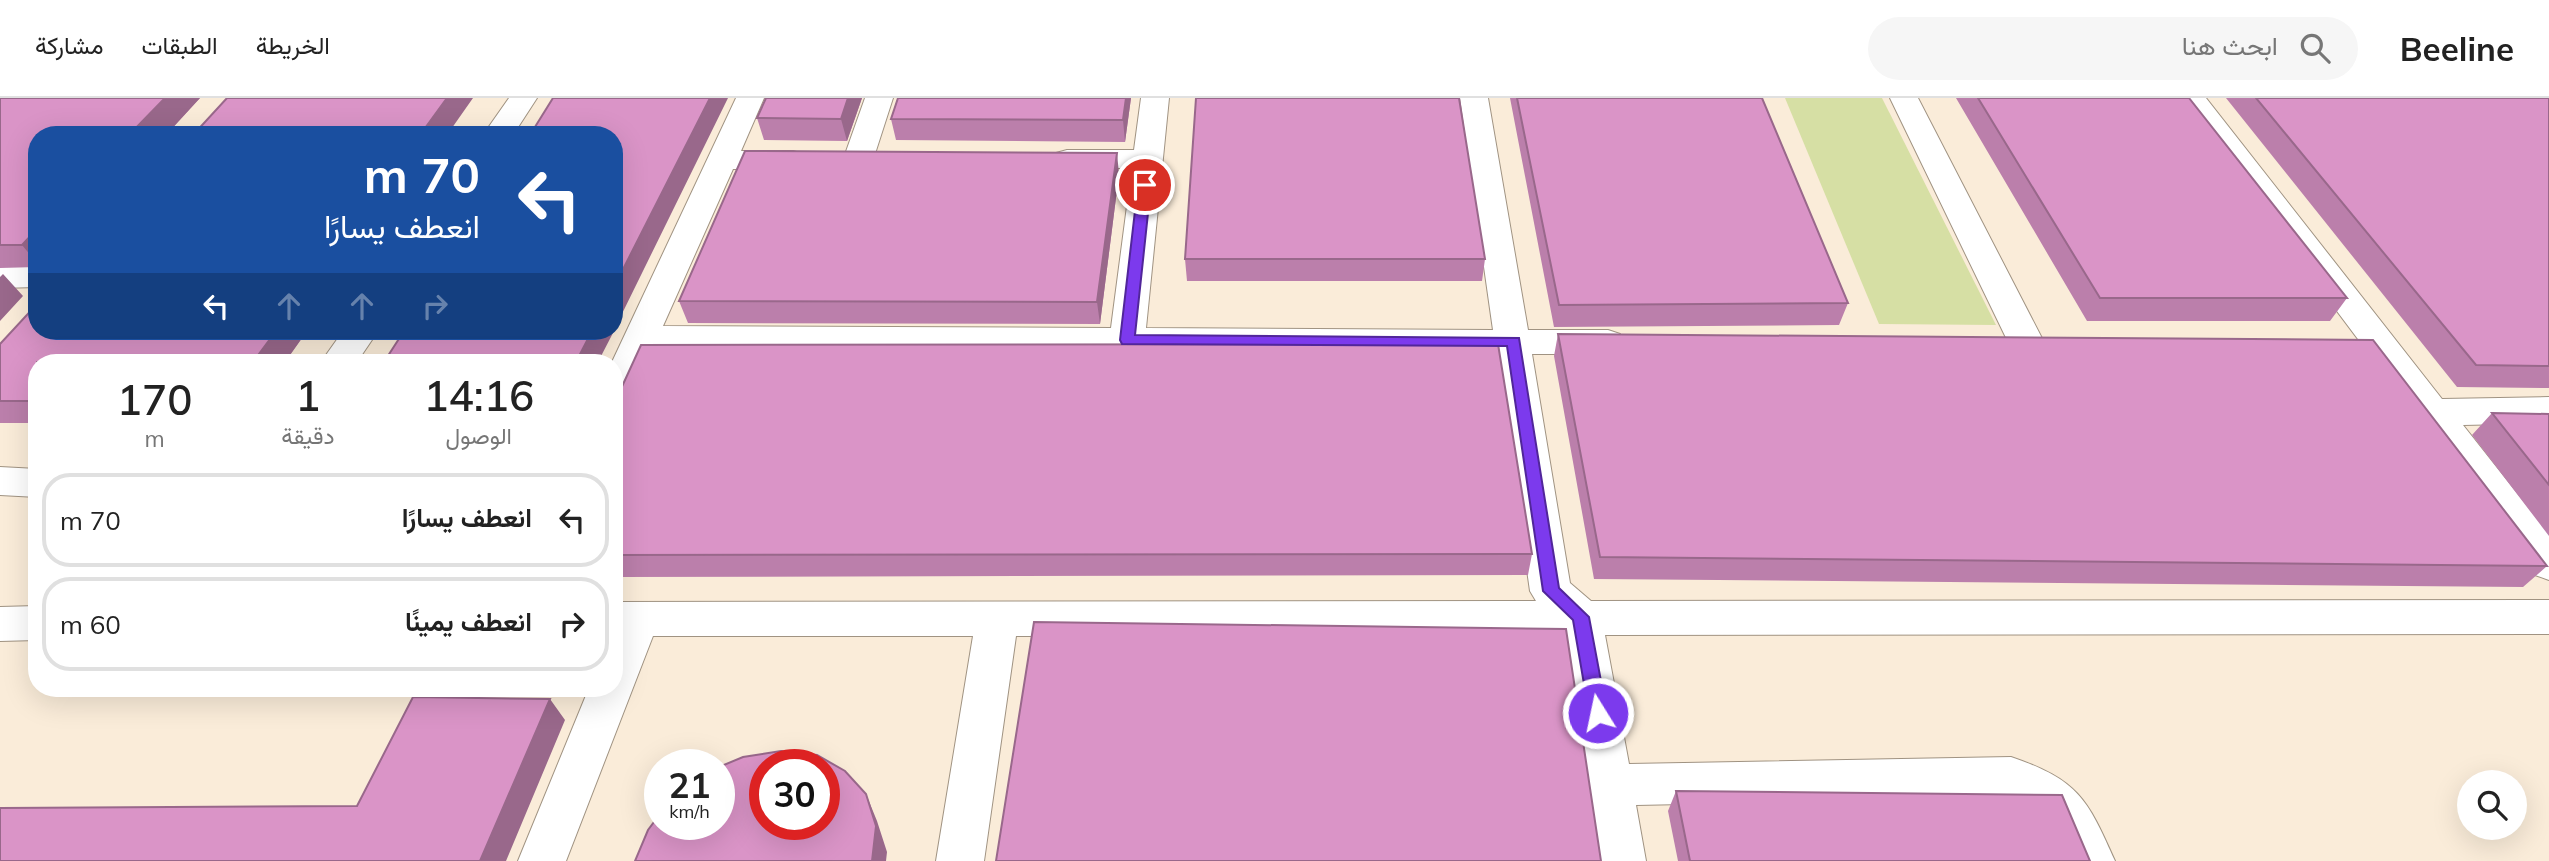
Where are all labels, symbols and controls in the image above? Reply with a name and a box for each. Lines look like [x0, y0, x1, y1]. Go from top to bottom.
search box [1868, 17, 2358, 80]
text: Beeline [2400, 28, 2514, 69]
text: ابحث هنا [2182, 29, 2278, 62]
icon: search [2296, 29, 2334, 67]
text: مشاركة [35, 30, 103, 60]
text: الطبقات [141, 30, 218, 60]
text: الخريطة [256, 30, 330, 60]
text: 70 m [364, 144, 480, 205]
icon: left [504, 154, 595, 245]
pin [1115, 155, 1175, 215]
icon: arrive [1126, 166, 1164, 204]
text: انعطف يسارًا [324, 206, 480, 246]
icon: left [197, 287, 235, 325]
icon: ahead [270, 287, 308, 325]
icon: ahead [343, 287, 381, 325]
icon: right [416, 287, 454, 325]
text: 1 [295, 369, 321, 422]
text: 14:16 [423, 369, 534, 422]
text: 170 [117, 373, 192, 426]
text: دقيقة [281, 421, 335, 450]
text: الوصول [446, 421, 512, 450]
text: m [145, 424, 165, 453]
text: انعطف يسارًا [402, 501, 532, 534]
icon: left [553, 501, 591, 539]
text: 70 m [60, 504, 121, 537]
text: انعطف يمينًا [405, 605, 532, 638]
icon: right [553, 605, 591, 643]
text: 60 m [60, 608, 121, 641]
position arrow [1561, 676, 1635, 750]
speed limit sign: 30 [749, 749, 840, 840]
text: 21 [668, 763, 711, 807]
map controls [2457, 770, 2527, 840]
button: search [2457, 770, 2527, 840]
text: km/h [669, 800, 710, 823]

